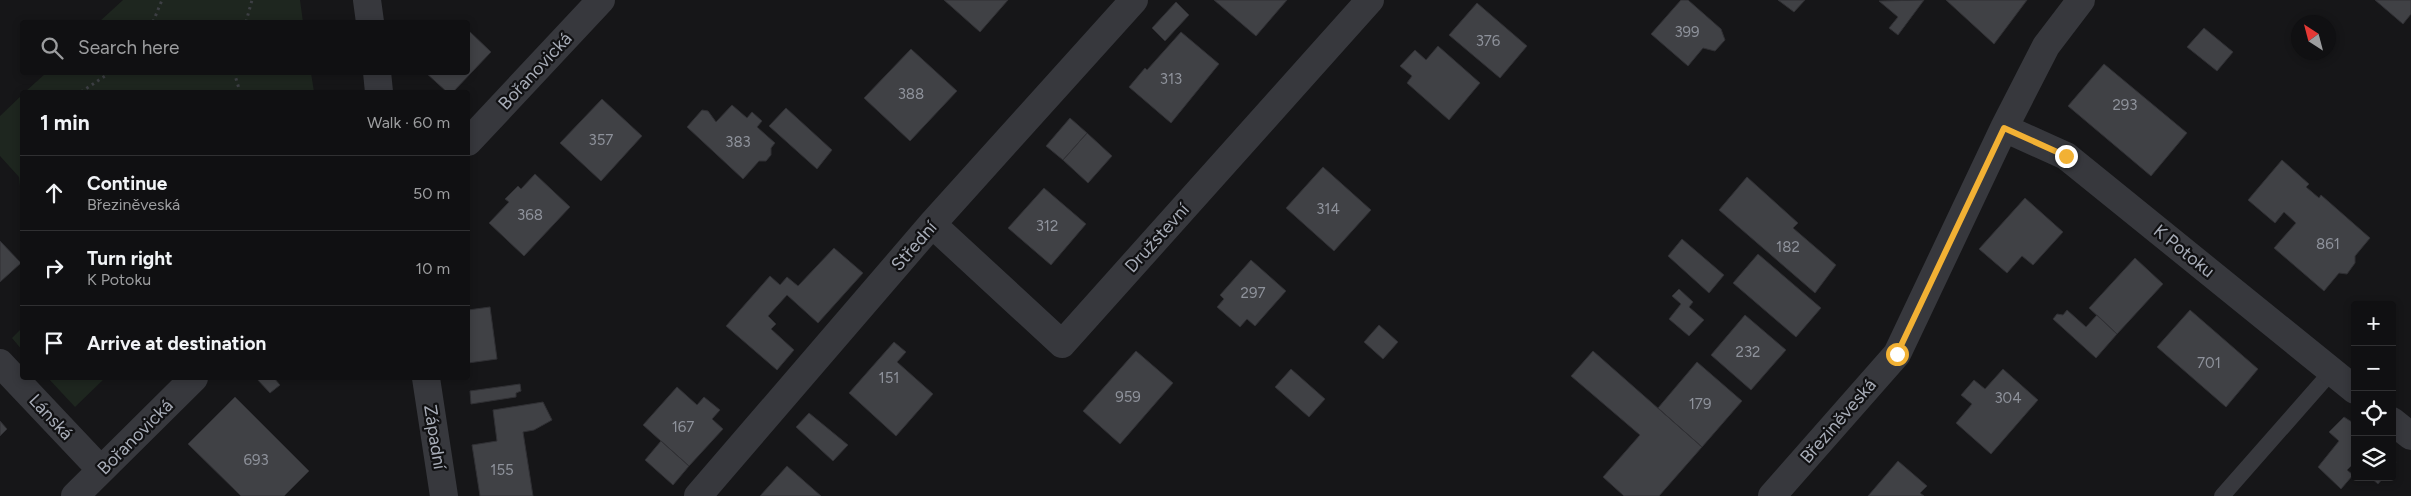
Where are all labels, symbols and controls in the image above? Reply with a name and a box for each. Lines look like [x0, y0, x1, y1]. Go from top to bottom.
north arrow [2291, 15, 2336, 60]
search box [20, 20, 470, 75]
house number: 399 [1674, 23, 1700, 41]
street label: Bořanovická [494, 28, 576, 114]
house number: 376 [1476, 32, 1501, 50]
icon: search [38, 34, 66, 62]
text: Search here [78, 36, 180, 59]
house number: 313 [1160, 70, 1182, 88]
house number: 388 [898, 85, 924, 103]
house number: 293 [2112, 96, 2138, 114]
text: 1 min [40, 110, 90, 135]
text: Walk · 60 m [367, 113, 450, 132]
house number: 357 [589, 131, 613, 149]
house number: 383 [725, 133, 751, 151]
route end [2055, 145, 2078, 168]
text: Continue [87, 172, 167, 195]
icon: ahead [40, 179, 68, 207]
text: 50 m [413, 184, 450, 203]
text: Březiněveská [87, 195, 180, 214]
street label: Družstevní [1120, 198, 1194, 277]
house number: 314 [1316, 200, 1340, 218]
house number: 368 [517, 206, 543, 224]
street label: Střední [886, 216, 942, 275]
house number: 312 [1036, 217, 1058, 235]
street label: K Potoku [2149, 220, 2219, 282]
house number: 861 [2316, 235, 2340, 253]
house number: 182 [1776, 238, 1800, 256]
text: Turn right [87, 247, 173, 270]
icon: right [40, 254, 68, 282]
text: 10 m [416, 259, 450, 278]
text: K Potoku [87, 270, 151, 289]
house number: 297 [1241, 284, 1265, 302]
map controls [2351, 301, 2396, 481]
button: + [2351, 301, 2396, 346]
icon: arrive [40, 329, 68, 357]
text: Arrive at destination [87, 332, 266, 355]
house number: 232 [1736, 343, 1760, 361]
route start [1886, 343, 1909, 366]
button: − [2351, 346, 2396, 391]
house number: 701 [2197, 354, 2221, 372]
house number: 151 [878, 369, 900, 387]
street label: Březiněveská [1795, 374, 1881, 468]
house number: 959 [1115, 388, 1141, 406]
house number: 304 [1994, 389, 2022, 407]
street label: Lánská [24, 390, 78, 444]
button: locate [2351, 391, 2396, 436]
street label: Bořanovická [93, 395, 177, 479]
house number: 179 [1689, 395, 1711, 413]
street label: Západní [419, 403, 451, 472]
house number: 167 [672, 418, 694, 436]
button: layers [2351, 436, 2396, 481]
house number: 693 [243, 451, 269, 469]
house number: 155 [490, 461, 514, 479]

